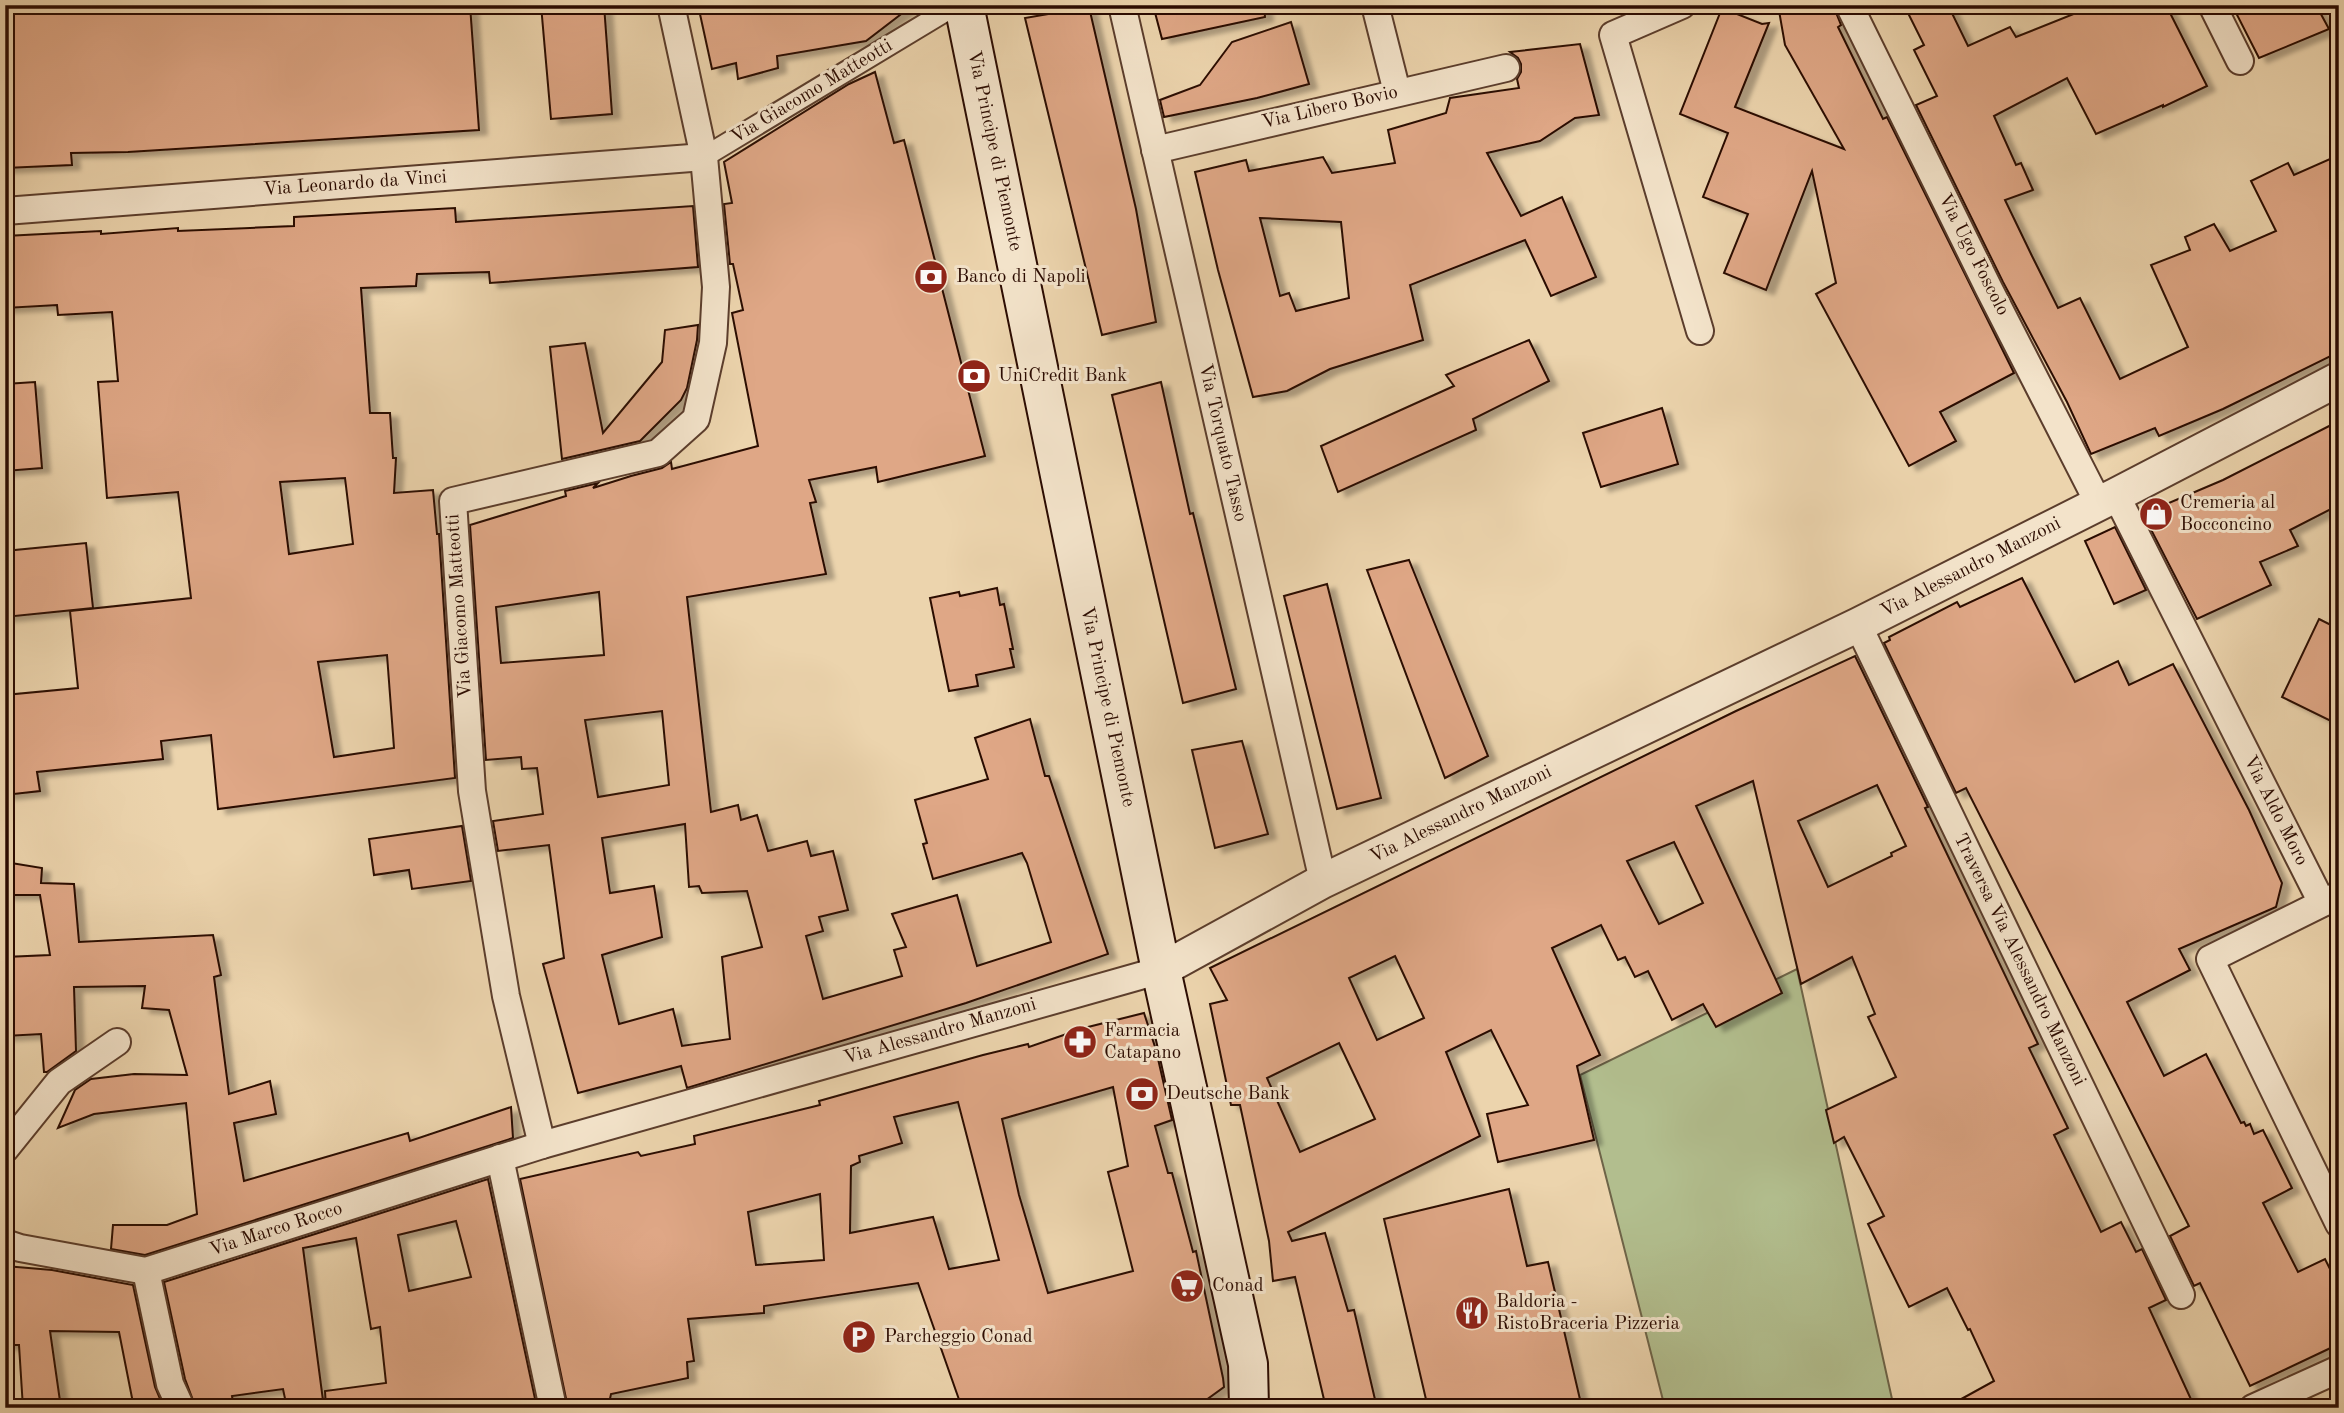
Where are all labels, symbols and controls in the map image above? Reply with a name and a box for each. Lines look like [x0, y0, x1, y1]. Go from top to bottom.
street label: Via Giacomo Matteotti [728, 36, 896, 148]
street label: Via Principe di Piemonte [963, 49, 1025, 253]
street label: Via Libero Bovio [1260, 83, 1400, 133]
street label: Via Leonardo da Vinci [263, 168, 447, 200]
street label: Via Ugo Foscolo [1934, 191, 2012, 319]
bank icon: Banco di Napoli [912, 258, 950, 296]
place label: Banco di Napoli [956, 268, 1086, 287]
bank icon: UniCredit Bank [955, 357, 993, 395]
street label: Via Torquato Tasso [1195, 362, 1249, 524]
place label: UniCredit Bank [998, 367, 1127, 386]
place label: Cremeria al Bocconcino [2180, 494, 2275, 535]
shop icon: Cremeria al Bocconcino [2137, 495, 2175, 533]
street label: Via Giacomo Matteotti [444, 513, 476, 699]
street label: Via Alessandro Manzoni [1878, 514, 2064, 622]
street label: Via Principe di Piemonte [1076, 605, 1138, 809]
street label: Via Aldo Moro [2239, 753, 2311, 869]
street label: Via Alessandro Manzoni [1367, 763, 1555, 867]
street label: Traversa Via Alessandro Manzoni [1949, 831, 2089, 1089]
street label: Via Alessandro Manzoni [842, 995, 1038, 1069]
place label: Farmacia Catapano [1104, 1022, 1181, 1063]
pharmacy icon: Farmacia Catapano [1061, 1023, 1099, 1061]
bank icon: Deutsche Bank [1123, 1075, 1161, 1113]
place label: Deutsche Bank [1166, 1085, 1290, 1104]
street label: Via Marco Rocco [207, 1200, 345, 1260]
supermarket icon: Conad [1168, 1267, 1206, 1305]
place label: Conad [1212, 1277, 1264, 1296]
place label: Baldoria - RistoBraceria Pizzeria [1496, 1293, 1680, 1334]
restaurant icon: Baldoria - RistoBraceria Pizzeria [1453, 1294, 1491, 1332]
parking icon: Parcheggio Conad [840, 1318, 878, 1356]
place label: Parcheggio Conad [884, 1328, 1033, 1347]

